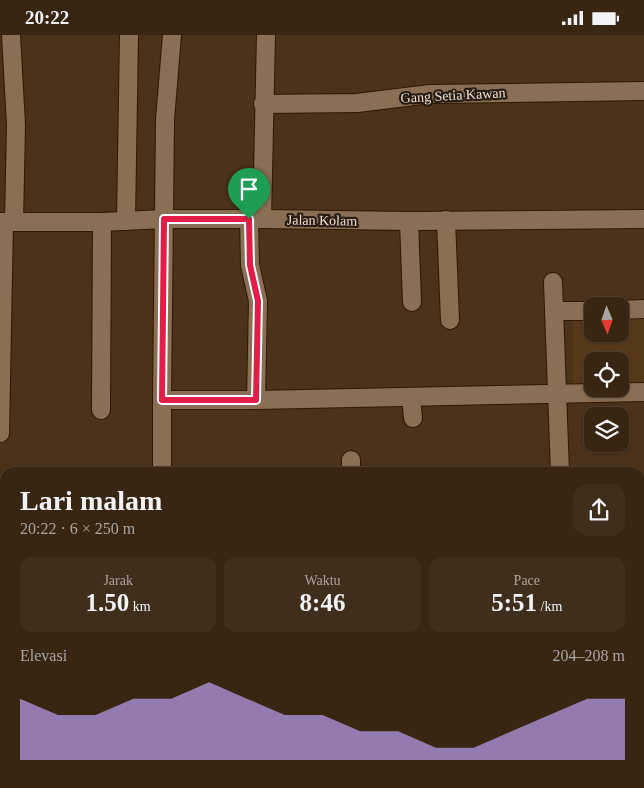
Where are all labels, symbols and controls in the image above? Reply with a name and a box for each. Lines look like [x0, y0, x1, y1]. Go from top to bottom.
text: 20:22 [25, 7, 69, 28]
street label: Gang Setia Kawan [400, 85, 506, 106]
pin [228, 168, 270, 219]
icon: arrive [235, 175, 263, 203]
street label: Jalan Kolam [287, 212, 357, 229]
north arrow [584, 297, 629, 343]
map controls [584, 297, 629, 452]
button: locate [584, 352, 629, 397]
button: layers [584, 407, 629, 452]
button: share [573, 484, 625, 536]
text: Lari malam [20, 485, 162, 516]
text: 20:22 · 6 × 250 m [20, 520, 135, 537]
text: Jarak [103, 573, 133, 588]
text: Waktu [304, 573, 341, 588]
text: Pace [514, 573, 540, 588]
text: 1.50 [86, 589, 129, 616]
text: 8:46 [300, 589, 345, 616]
text: 5:51 [491, 589, 537, 616]
text: km [129, 599, 151, 614]
text: /km [537, 599, 562, 614]
text: Elevasi [20, 647, 67, 664]
text: 204–208 m [553, 647, 625, 664]

